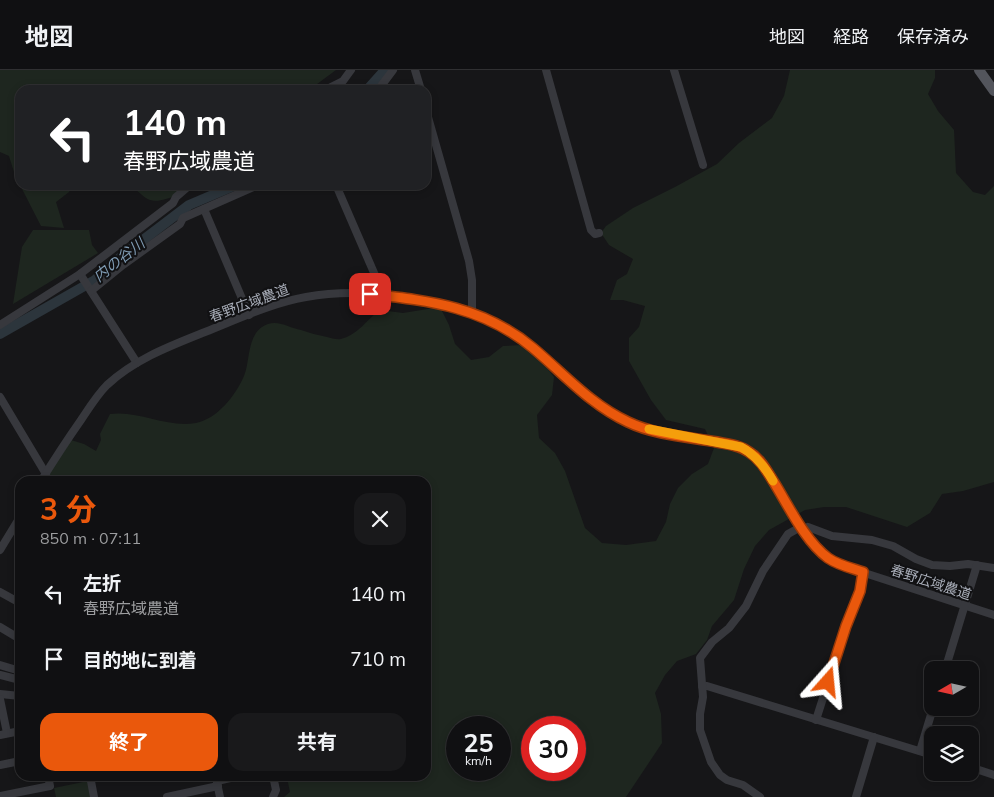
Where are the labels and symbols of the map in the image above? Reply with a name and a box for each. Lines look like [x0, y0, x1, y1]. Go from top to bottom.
water label: 内の谷川 [89, 232, 150, 286]
pin [349, 273, 391, 315]
street label: 春野広域農道 [206, 280, 292, 326]
street label: 春野広域農道 [888, 560, 974, 604]
position arrow [801, 655, 853, 707]
north arrow [924, 661, 979, 716]
speed limit sign: 30 [521, 716, 586, 781]

